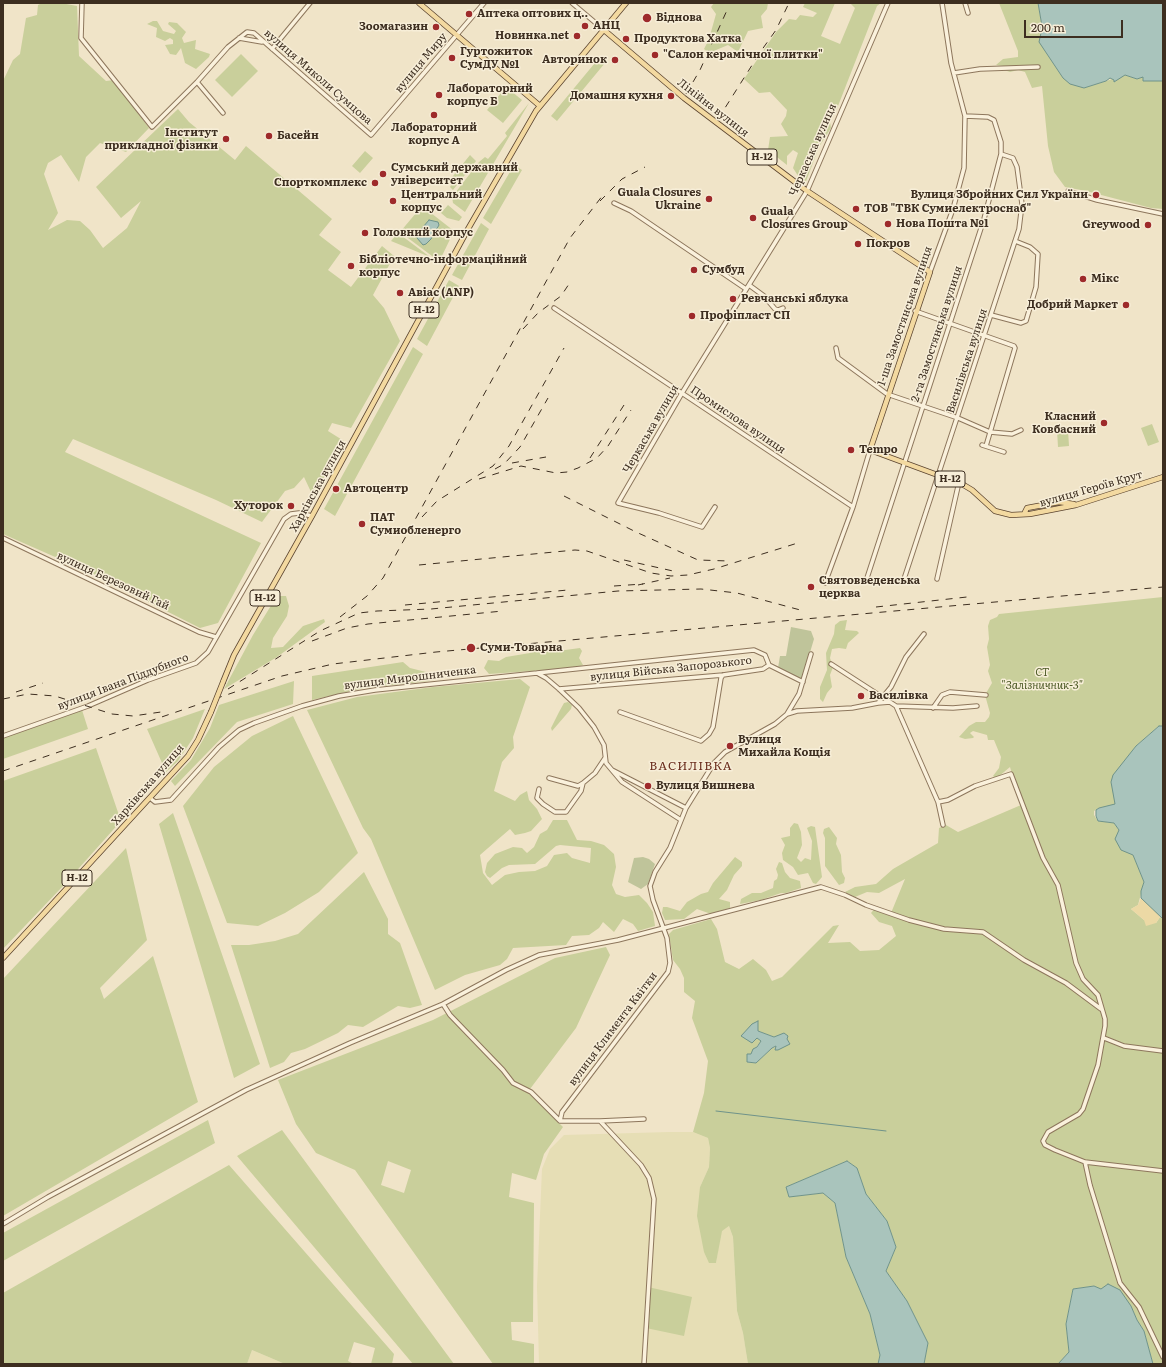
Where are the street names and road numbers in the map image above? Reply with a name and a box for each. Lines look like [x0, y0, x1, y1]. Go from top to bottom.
street label: вулиця Миколи Сумцова [261, 27, 375, 127]
street label: вулиця Миру [392, 30, 450, 96]
street label: Лінійна вулиця [675, 76, 751, 140]
street label: Черкаська вулиця [787, 102, 839, 198]
road number: Н-12 [747, 149, 777, 165]
street label: 1-ша Замостянська вулиця [875, 244, 935, 388]
street label: 2-га Замостянська вулиця [909, 264, 965, 404]
road number: Н-12 [409, 302, 439, 318]
street label: Василівська вулиця [944, 307, 990, 415]
street label: Черкаська вулиця [620, 382, 682, 476]
street label: Промислова вулиця [688, 383, 788, 457]
street label: Харківська вулиця [287, 438, 349, 534]
street label: вулиця Героїв Крут [1038, 468, 1144, 510]
road number: Н-12 [935, 471, 965, 487]
street label: вулиця Березовий Гай [55, 549, 171, 613]
road number: Н-12 [250, 590, 280, 606]
street label: вулиця Івана Піддубного [56, 651, 190, 713]
street label: вулиця Війська Запорозького [589, 654, 753, 684]
street label: вулиця Мирошниченка [343, 663, 477, 693]
street label: Харківська вулиця [109, 742, 187, 828]
road number: Н-12 [62, 870, 92, 886]
street label: вулиця Климента Квітки [566, 969, 660, 1089]

